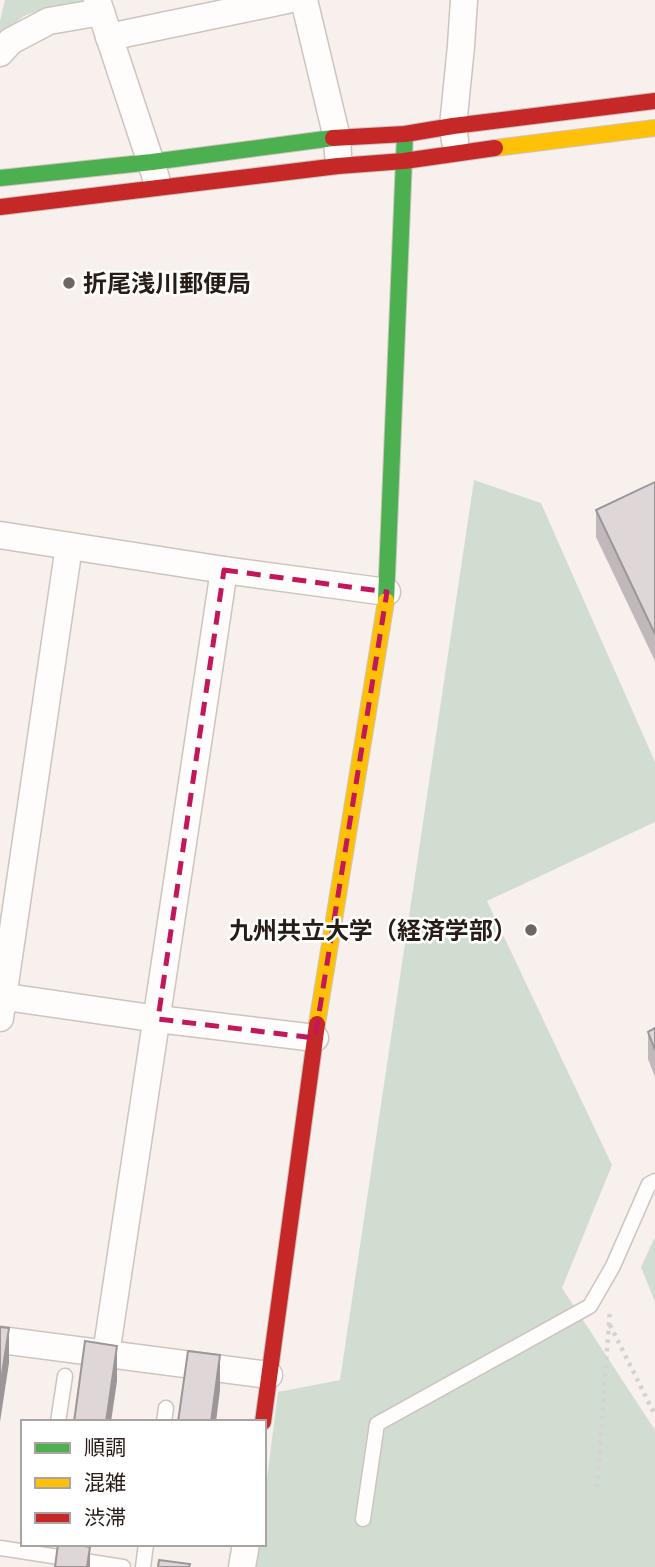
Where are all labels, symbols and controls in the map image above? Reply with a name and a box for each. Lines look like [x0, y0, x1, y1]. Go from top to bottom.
place label: 折尾浅川郵便局 [83, 269, 251, 298]
marker: 折尾浅川郵便局 [61, 275, 77, 291]
place label: 九州共立大学（経済学部） [229, 916, 517, 945]
marker: 九州共立大学（経済学部） [523, 922, 539, 938]
legend [21, 1420, 266, 1546]
text: 順調 [84, 1435, 126, 1460]
text: 混雑 [84, 1470, 126, 1495]
text: 渋滞 [84, 1505, 126, 1530]

